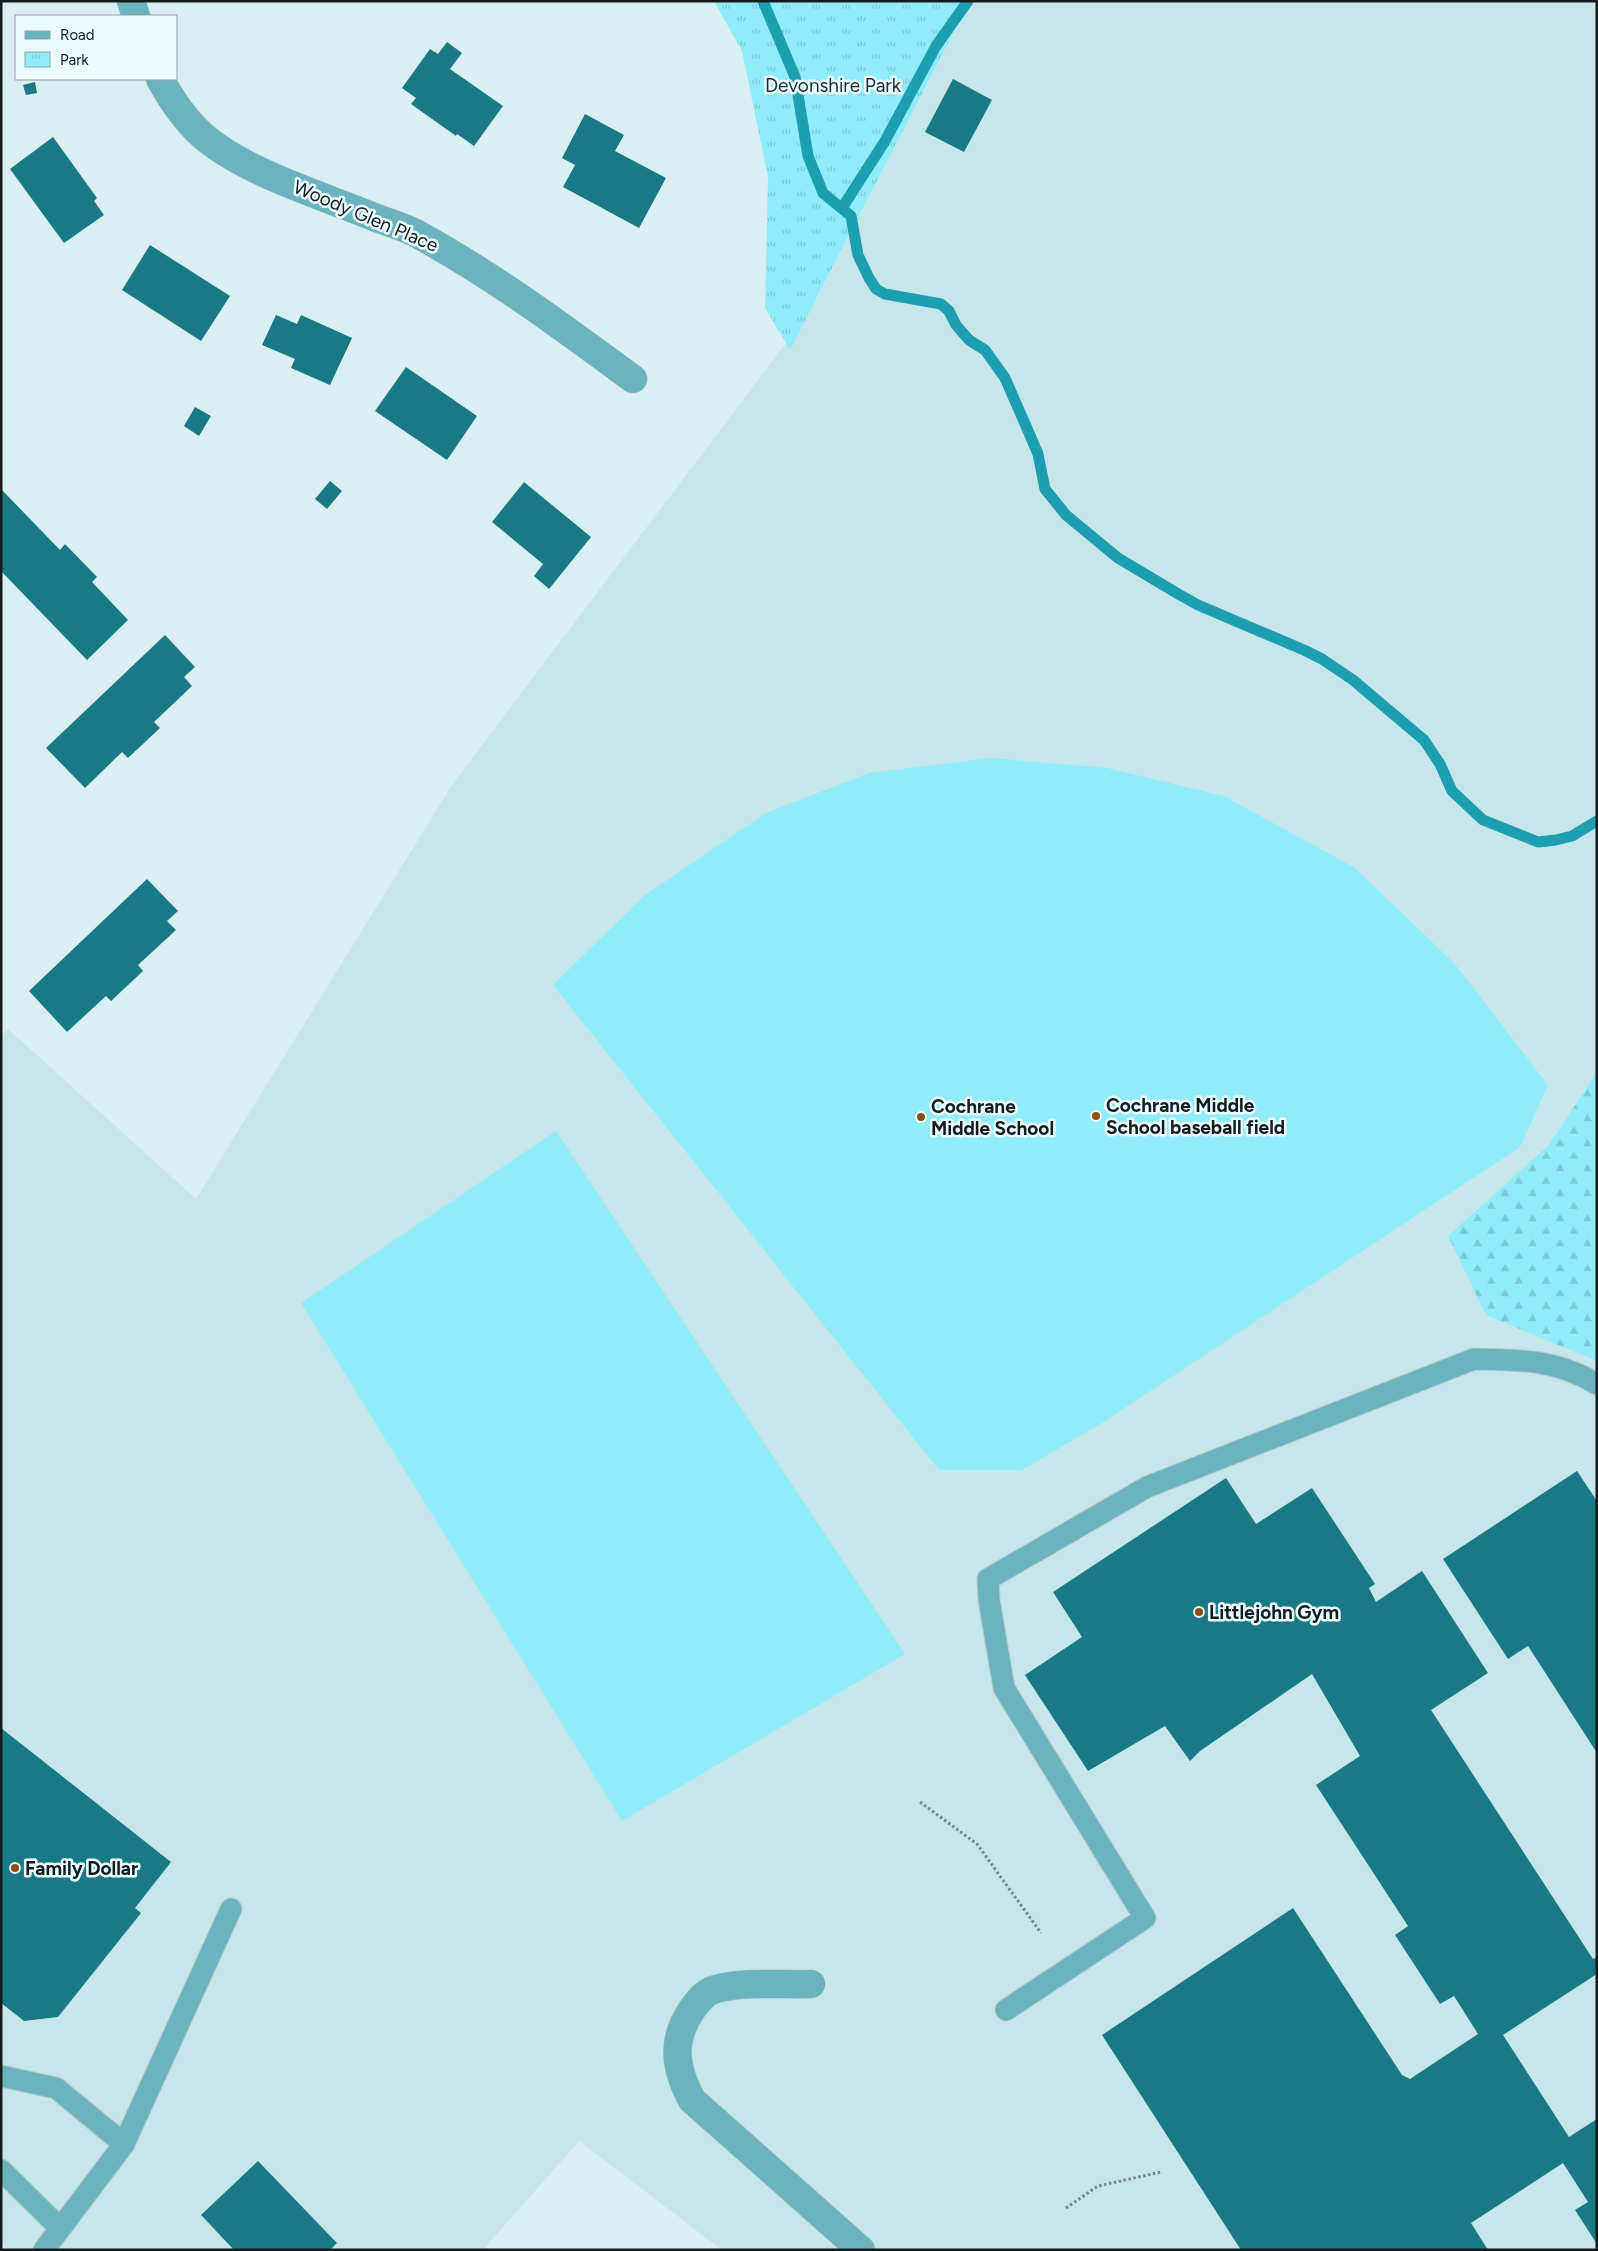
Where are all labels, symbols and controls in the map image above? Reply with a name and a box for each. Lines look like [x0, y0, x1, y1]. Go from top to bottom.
legend [15, 15, 178, 80]
text: Road [60, 26, 95, 44]
text: Park [60, 51, 89, 69]
park label: Devonshire Park [765, 74, 902, 97]
street label: Woody Glen Place [290, 175, 442, 257]
place label: Cochrane Middle School baseball field [1106, 1094, 1285, 1139]
place label: Cochrane Middle School [931, 1095, 1054, 1140]
marker: Cochrane Middle School baseball field [1090, 1110, 1102, 1122]
marker: Cochrane Middle School [915, 1111, 927, 1123]
place label: Littlejohn Gym [1209, 1601, 1339, 1624]
marker: Littlejohn Gym [1193, 1606, 1205, 1618]
place label: Family Dollar [25, 1857, 138, 1880]
marker: Family Dollar [9, 1862, 21, 1874]

